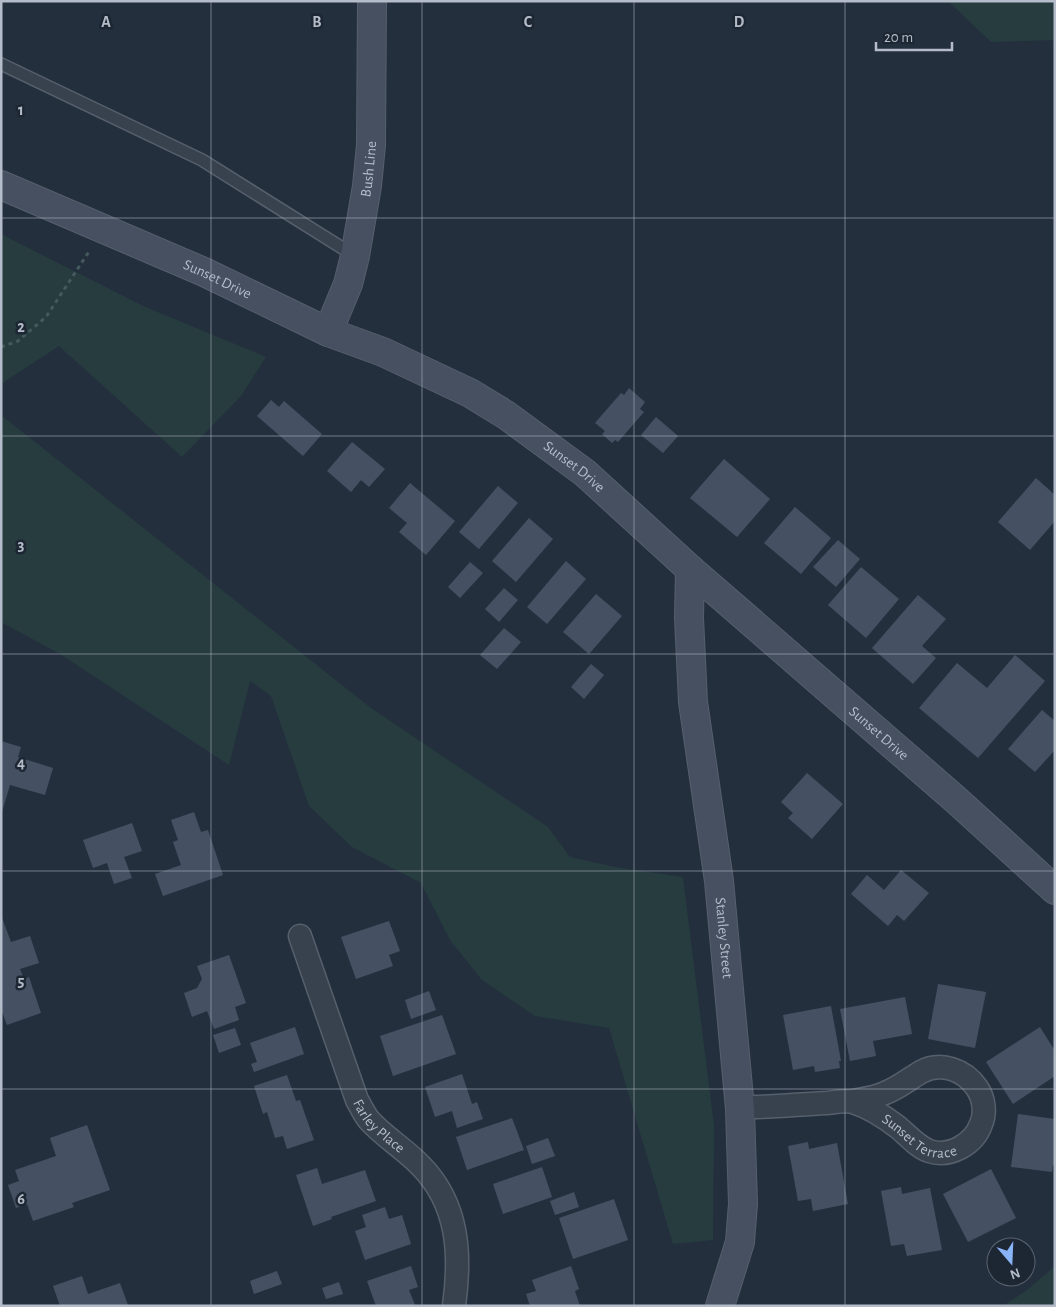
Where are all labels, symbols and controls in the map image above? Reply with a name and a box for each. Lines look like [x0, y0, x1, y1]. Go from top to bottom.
text: A [101, 14, 111, 30]
text: B [312, 14, 322, 30]
text: C [524, 14, 533, 30]
text: D [734, 14, 745, 30]
scale bar [876, 20, 952, 52]
text: 20 m [884, 30, 913, 45]
text: 1 [18, 102, 24, 118]
street label: Bush Line [358, 141, 379, 198]
street label: Sunset Drive [181, 257, 254, 301]
text: 2 [17, 319, 25, 335]
street label: Sunset Drive [541, 438, 608, 495]
text: 3 [18, 537, 25, 553]
street label: Sunset Drive [846, 703, 912, 763]
text: 4 [17, 755, 25, 771]
street label: Stanley Street [713, 897, 735, 979]
text: 5 [18, 973, 25, 989]
street label: Farley Place [351, 1097, 408, 1156]
street label: Sunset Terrace [879, 1111, 959, 1160]
text: 6 [17, 1191, 25, 1207]
north arrow [986, 1237, 1036, 1287]
text: N [1008, 1265, 1022, 1282]

